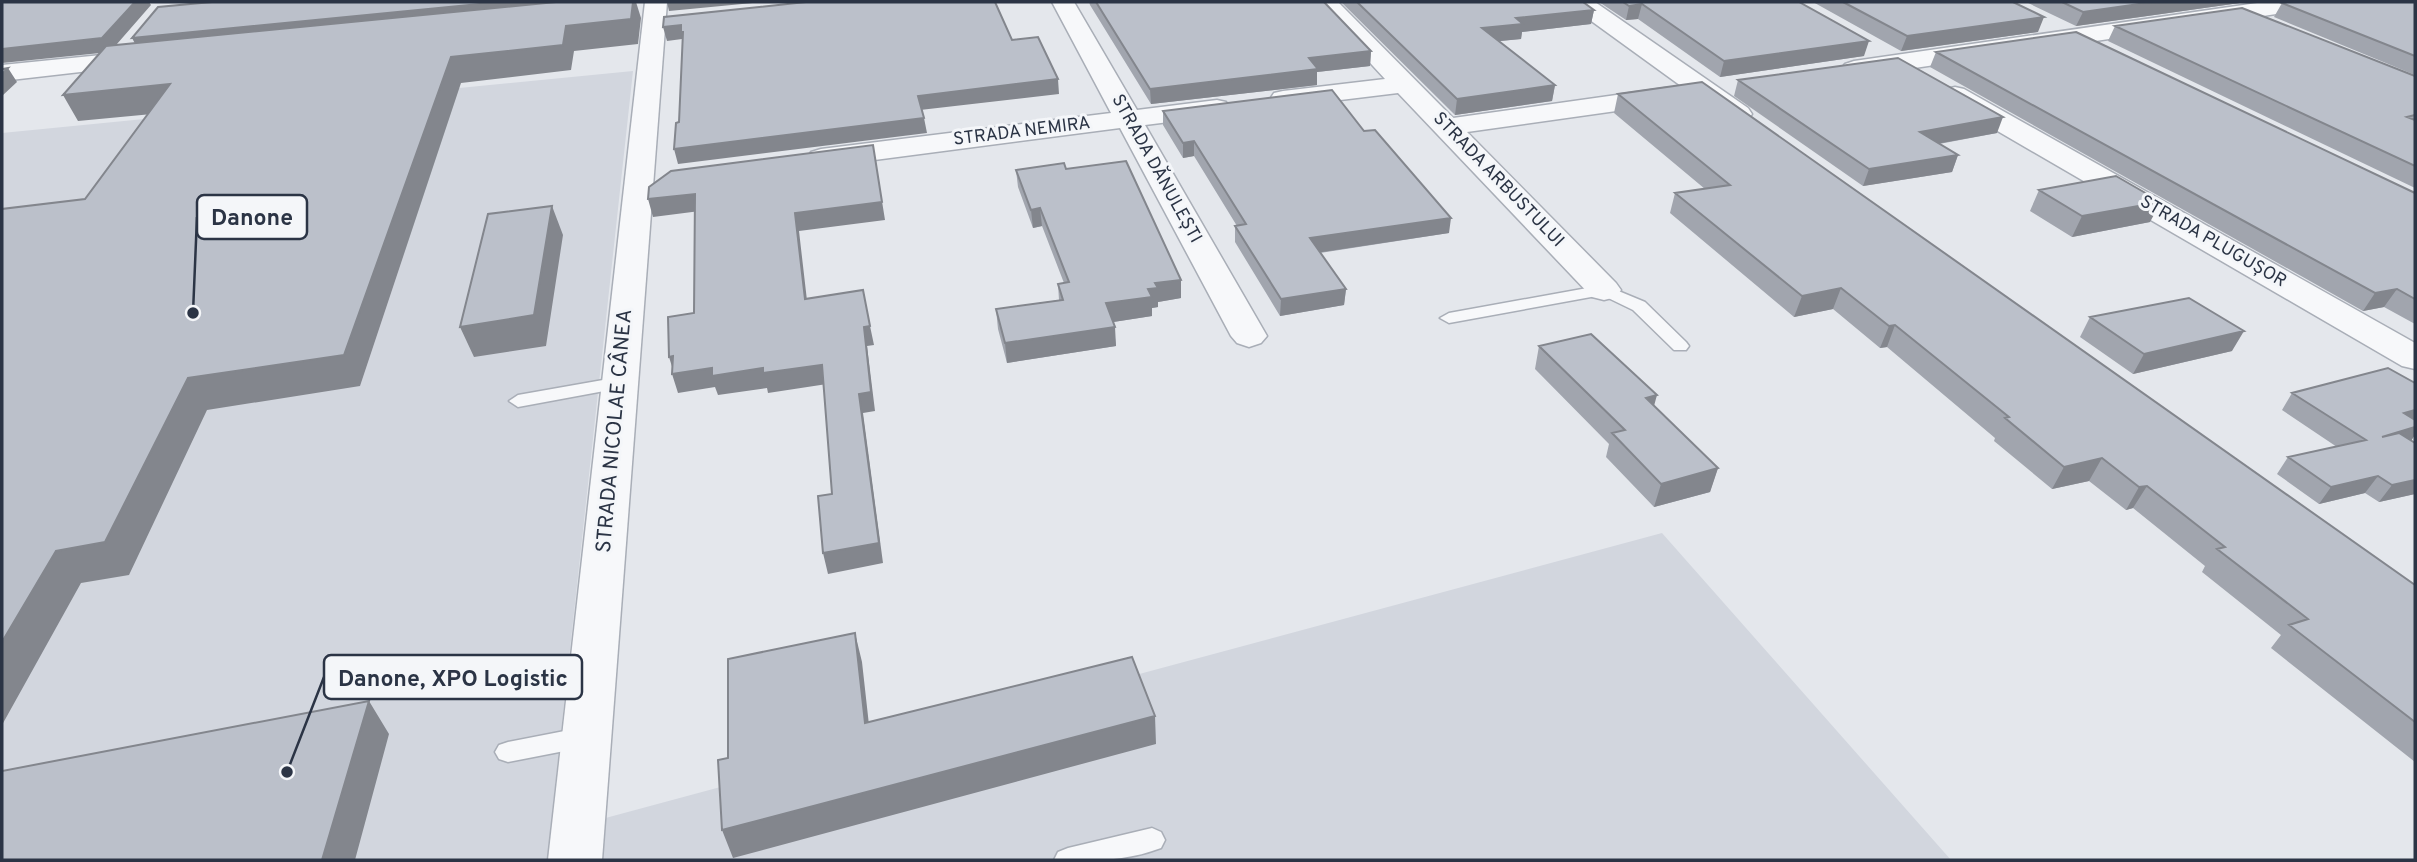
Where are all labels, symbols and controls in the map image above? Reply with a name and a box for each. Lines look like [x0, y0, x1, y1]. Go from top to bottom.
street label: STRADA DĂNULEȘTI [1106, 90, 1208, 247]
street label: STRADA ARBUSTULUI [1427, 108, 1569, 252]
street label: STRADA NEMIRA [952, 112, 1092, 152]
street label: STRADA PLUGUȘOR [2136, 191, 2290, 293]
callout: Danone [197, 195, 307, 239]
text: Danone [211, 205, 293, 234]
street label: STRADA NICOLAE CÂNEA [590, 308, 639, 554]
callout: Danone, XPO Logistic [324, 655, 582, 699]
text: Danone, XPO Logistic [338, 666, 568, 695]

